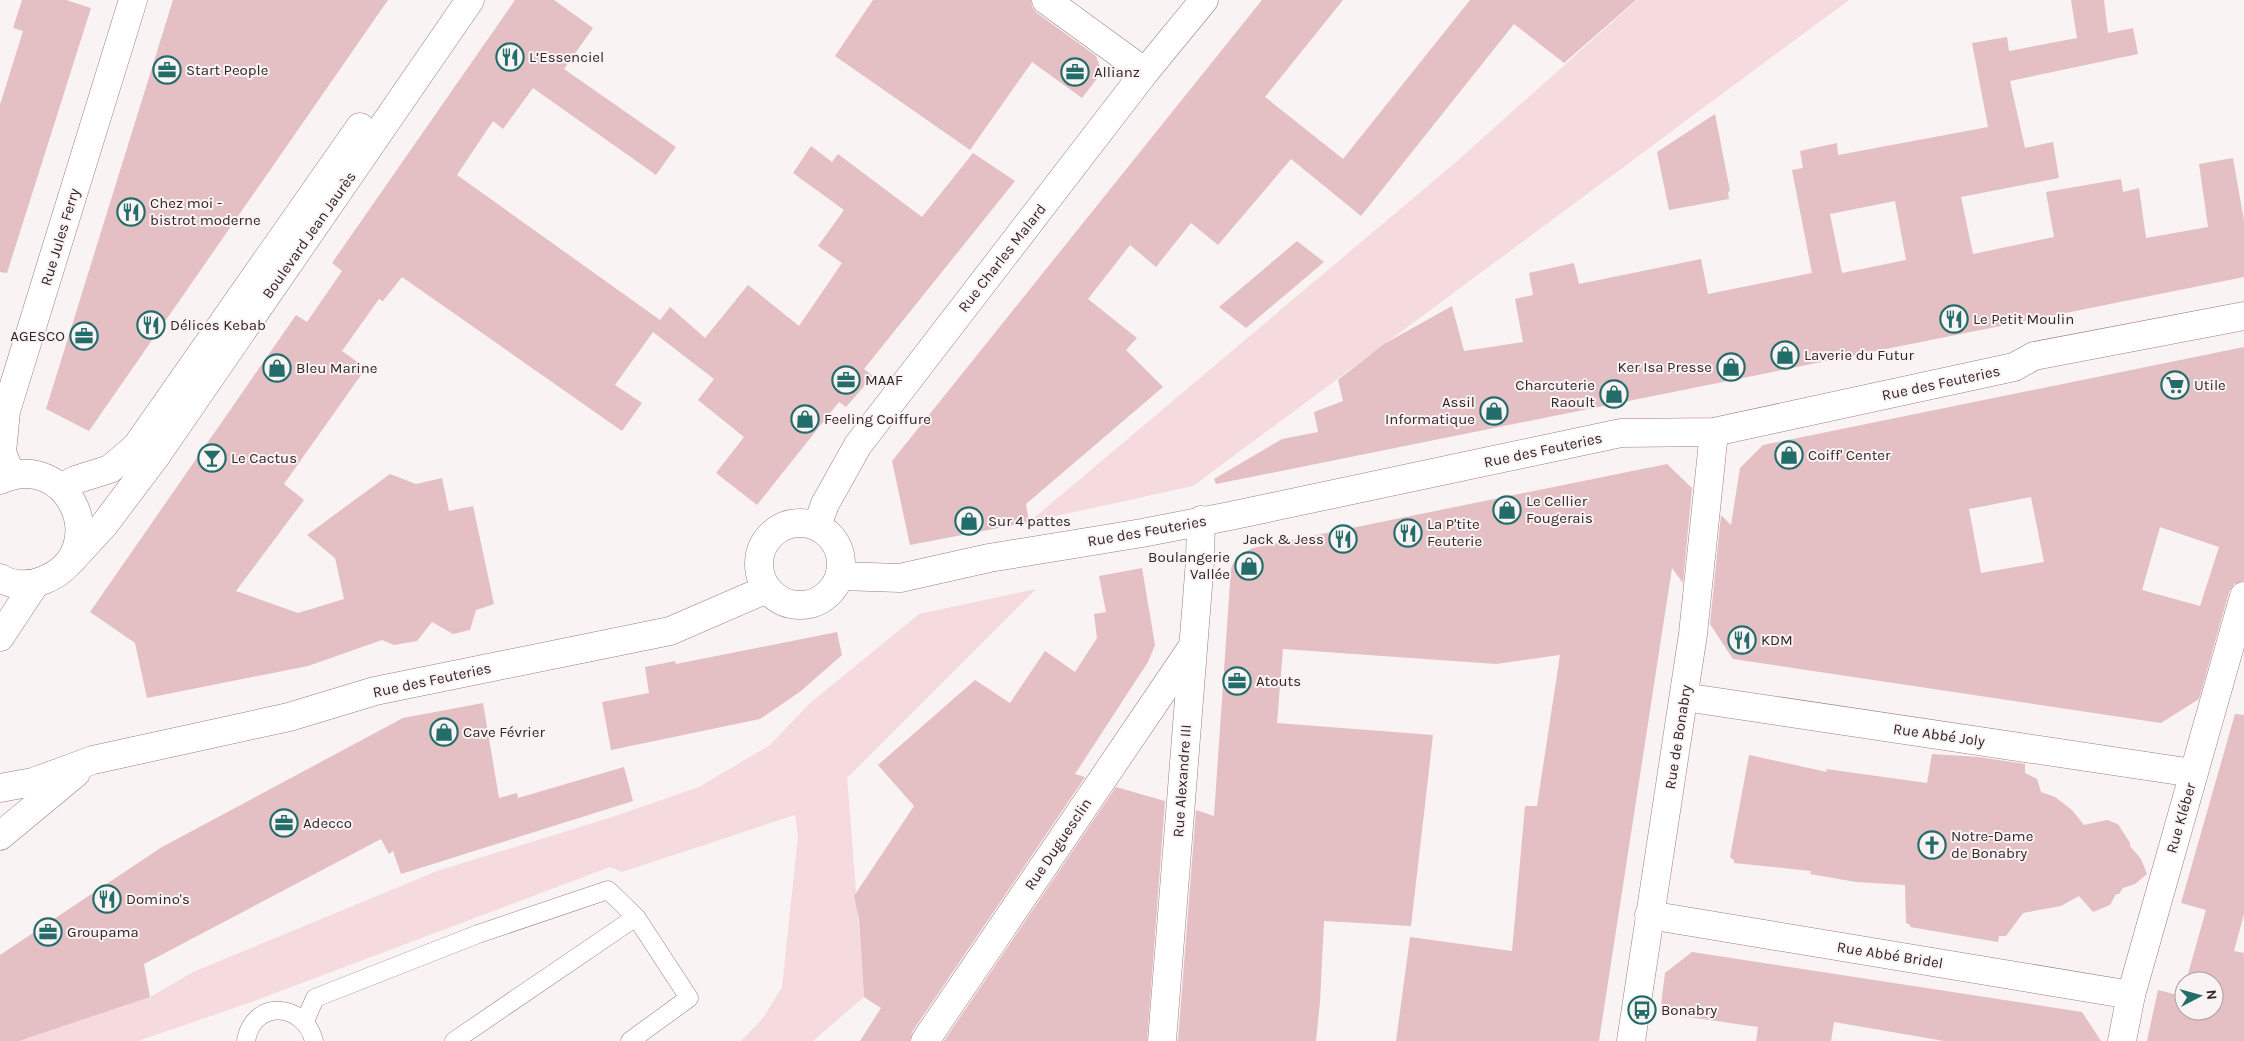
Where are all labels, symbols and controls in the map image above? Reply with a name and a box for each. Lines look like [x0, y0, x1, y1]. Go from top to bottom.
restaurant icon: L’Essenciel [495, 42, 525, 72]
place label: L’Essenciel [529, 48, 604, 66]
office icon: Start People [152, 55, 182, 85]
office icon: Allianz [1060, 57, 1090, 87]
place label: Start People [186, 61, 268, 79]
place label: Allianz [1094, 63, 1140, 81]
street label: Boulevard Jean Jaurès [258, 168, 360, 302]
street label: Rue Jules Ferry [37, 186, 83, 288]
place label: Chez moi - bistrot moderne [150, 194, 261, 229]
restaurant icon: Chez moi - bistrot moderne [116, 197, 146, 227]
street label: Rue Charles Malard [954, 200, 1050, 316]
restaurant icon: Le Petit Moulin [1939, 304, 1969, 334]
restaurant icon: Délices Kebab [136, 310, 166, 340]
place label: Le Petit Moulin [1973, 310, 2074, 328]
place label: Délices Kebab [170, 316, 266, 334]
office icon: AGESCO [69, 321, 99, 351]
place label: AGESCO [10, 327, 65, 345]
shop icon: Laverie du Futur [1770, 340, 1800, 370]
place label: Laverie du Futur [1804, 346, 1915, 364]
shop icon: Ker Isa Presse [1716, 352, 1746, 382]
shop icon: Bleu Marine [262, 353, 292, 383]
place label: Ker Isa Presse [1617, 358, 1712, 376]
place label: Bleu Marine [296, 359, 377, 377]
street label: Rue des Feuteries [1880, 362, 2002, 404]
office icon: MAAF [831, 365, 861, 395]
supermarket icon: Utile [2160, 370, 2190, 400]
place label: MAAF [865, 371, 903, 389]
place label: Charcuterie Raoult [1515, 376, 1595, 411]
place label: Utile [2194, 376, 2226, 394]
shop icon: Charcuterie Raoult [1599, 379, 1629, 409]
place label: Assil Informatique [1385, 393, 1475, 428]
shop icon: Assil Informatique [1479, 396, 1509, 426]
shop icon: Feeling Coiffure [790, 404, 820, 434]
place label: Feeling Coiffure [824, 410, 931, 428]
street label: Rue des Feuteries [1482, 429, 1604, 471]
shop icon: Coiff' Center [1774, 440, 1804, 470]
bar icon: Le Cactus [197, 443, 227, 473]
place label: Coiff' Center [1808, 446, 1891, 464]
place label: Le Cactus [231, 449, 297, 467]
place label: Le Cellier Fougerais [1526, 492, 1593, 527]
shop icon: Le Cellier Fougerais [1492, 495, 1522, 525]
shop icon: Sur 4 pattes [954, 506, 984, 536]
place label: Sur 4 pattes [988, 512, 1071, 530]
street label: Rue des Feuteries [1086, 512, 1208, 550]
place label: La P'tite Feuterie [1427, 515, 1482, 550]
restaurant icon: La P'tite Feuterie [1393, 518, 1423, 548]
restaurant icon: Jack & Jess [1328, 524, 1358, 554]
place label: Jack & Jess [1243, 530, 1324, 548]
place label: Boulangerie Vallée [1148, 548, 1230, 583]
shop icon: Boulangerie Vallée [1234, 551, 1264, 581]
restaurant icon: KDM [1727, 625, 1757, 655]
place label: KDM [1761, 631, 1793, 649]
street label: Rue des Feuteries [371, 659, 493, 701]
office icon: Atouts [1222, 666, 1252, 696]
place label: Atouts [1256, 672, 1301, 690]
street label: Rue de Bonabry [1661, 683, 1695, 791]
shop icon: Cave Février [429, 717, 459, 747]
street label: Rue Abbé Joly [1892, 720, 1986, 750]
place label: Cave Février [463, 723, 546, 741]
street label: Rue Alexandre III [1169, 724, 1195, 838]
street label: Rue Kléber [2162, 780, 2200, 855]
street label: Rue Duguesclin [1021, 795, 1095, 893]
office icon: Adecco [269, 808, 299, 838]
place label: Adecco [303, 814, 352, 832]
place label: Notre-Dame de Bonabry [1951, 827, 2033, 862]
church icon: Notre-Dame de Bonabry [1917, 830, 1947, 860]
restaurant icon: Domino's [92, 884, 122, 914]
place label: Domino's [126, 890, 190, 908]
office icon: Groupama [33, 917, 63, 947]
place label: Groupama [67, 923, 139, 941]
street label: Rue Abbé Bridel [1836, 938, 1944, 972]
north arrow [2174, 971, 2224, 1021]
text: N [2202, 989, 2220, 1001]
bus stop icon: Bonabry [1627, 995, 1657, 1025]
place label: Bonabry [1661, 1001, 1717, 1019]

